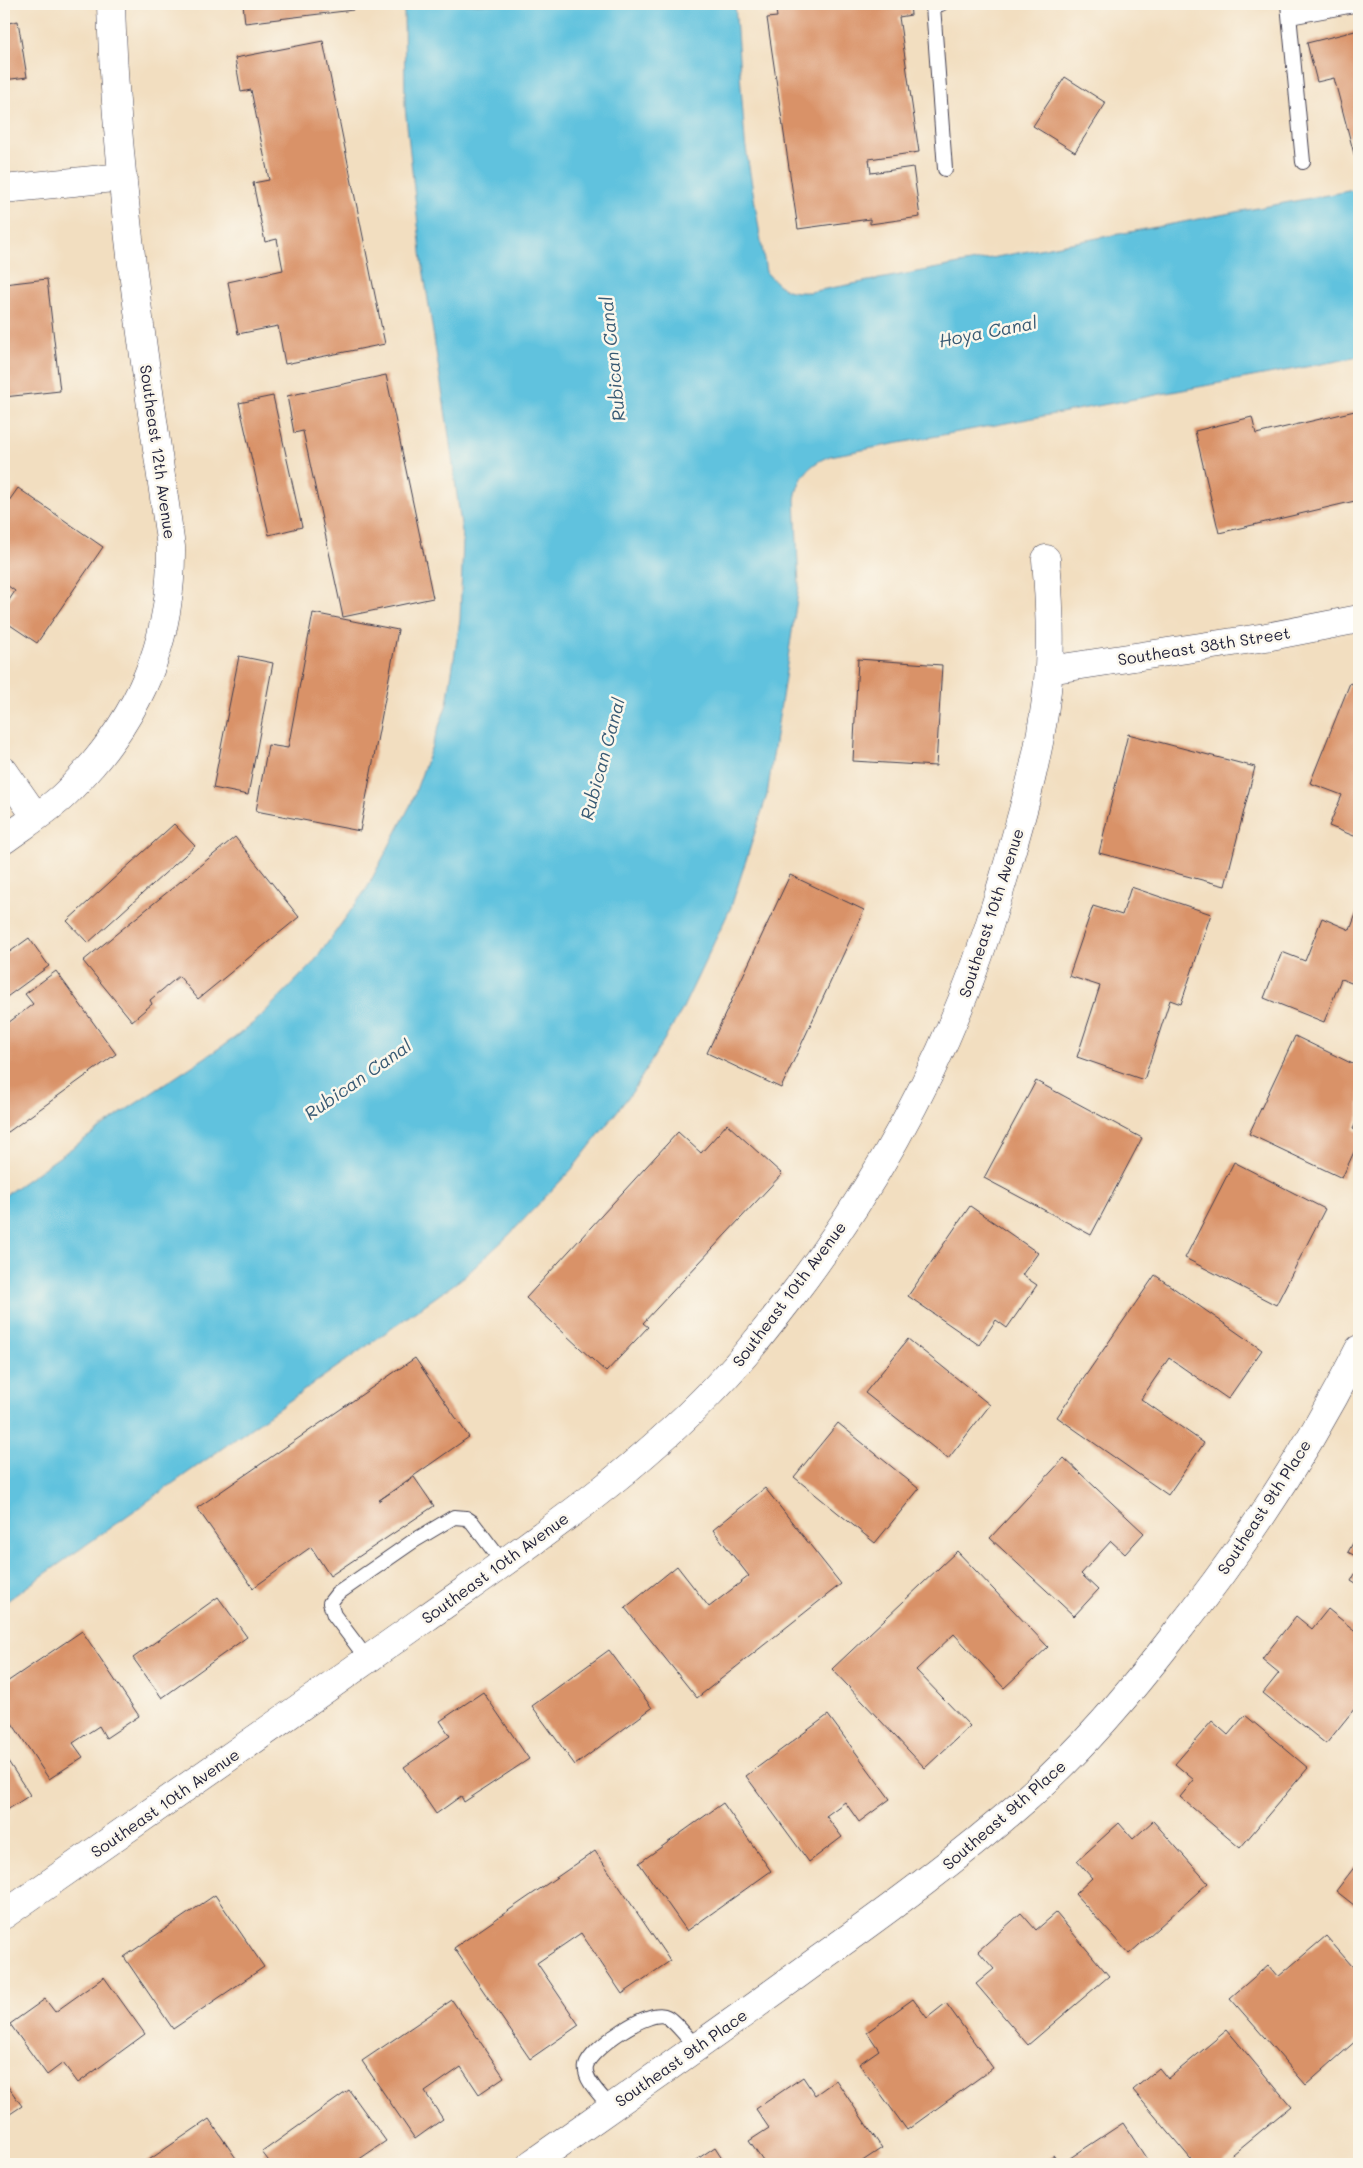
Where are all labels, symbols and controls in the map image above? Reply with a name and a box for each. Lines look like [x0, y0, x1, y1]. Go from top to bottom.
water label: Rubican Canal [593, 295, 631, 423]
water label: Hoya Canal [937, 310, 1039, 352]
street label: Southeast 12th Avenue [136, 363, 181, 540]
street label: Southeast 38th Street [1116, 622, 1292, 670]
water label: Rubican Canal [574, 694, 630, 823]
street label: Southeast 10th Avenue [953, 826, 1028, 1000]
water label: Rubican Canal [299, 1033, 416, 1125]
street label: Southeast 10th Avenue [727, 1217, 850, 1371]
street label: Southeast 9th Place [1212, 1435, 1315, 1578]
street label: Southeast 10th Avenue [417, 1507, 572, 1628]
street label: Southeast 10th Avenue [86, 1743, 243, 1862]
street label: Southeast 9th Place [938, 1755, 1070, 1874]
street label: Southeast 9th Place [610, 2004, 751, 2111]

